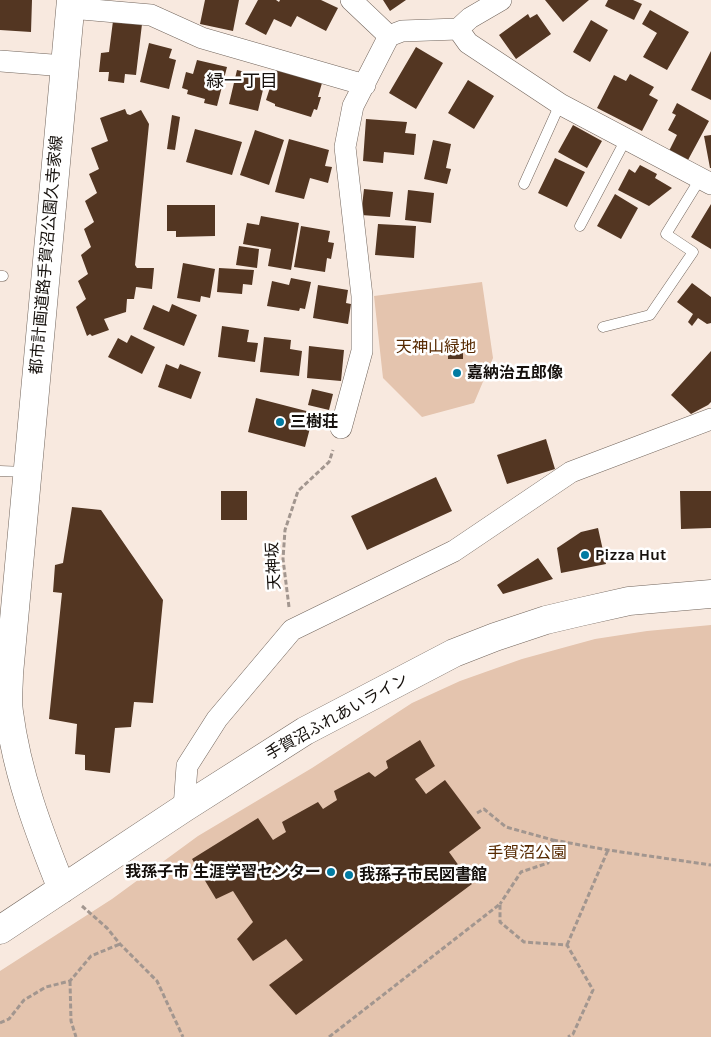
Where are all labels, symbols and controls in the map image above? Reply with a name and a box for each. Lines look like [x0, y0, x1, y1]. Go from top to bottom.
district label: 緑一丁目 [206, 71, 278, 93]
street label: 都市計画道路手賀沼公園久寺家線 [27, 135, 67, 375]
park label: 天神山緑地 [396, 337, 476, 357]
place label: 嘉納治五郎像 [467, 363, 563, 383]
marker: 嘉納治五郎像 [451, 367, 463, 379]
place label: 三樹荘 [290, 412, 338, 432]
marker: 三樹荘 [274, 416, 286, 428]
street label: 天神坂 [263, 542, 285, 590]
place label: Pizza Hut [595, 545, 666, 565]
marker: Pizza Hut [579, 549, 591, 561]
street label: 手賀沼ふれあいライン [262, 670, 412, 764]
park label: 手賀沼公園 [487, 843, 567, 863]
place label: 我孫子市 生涯学習センター [125, 862, 321, 882]
place label: 我孫子市民図書館 [359, 865, 487, 885]
marker: 我孫子市 生涯学習センター [325, 866, 337, 878]
marker: 我孫子市民図書館 [343, 869, 355, 881]

